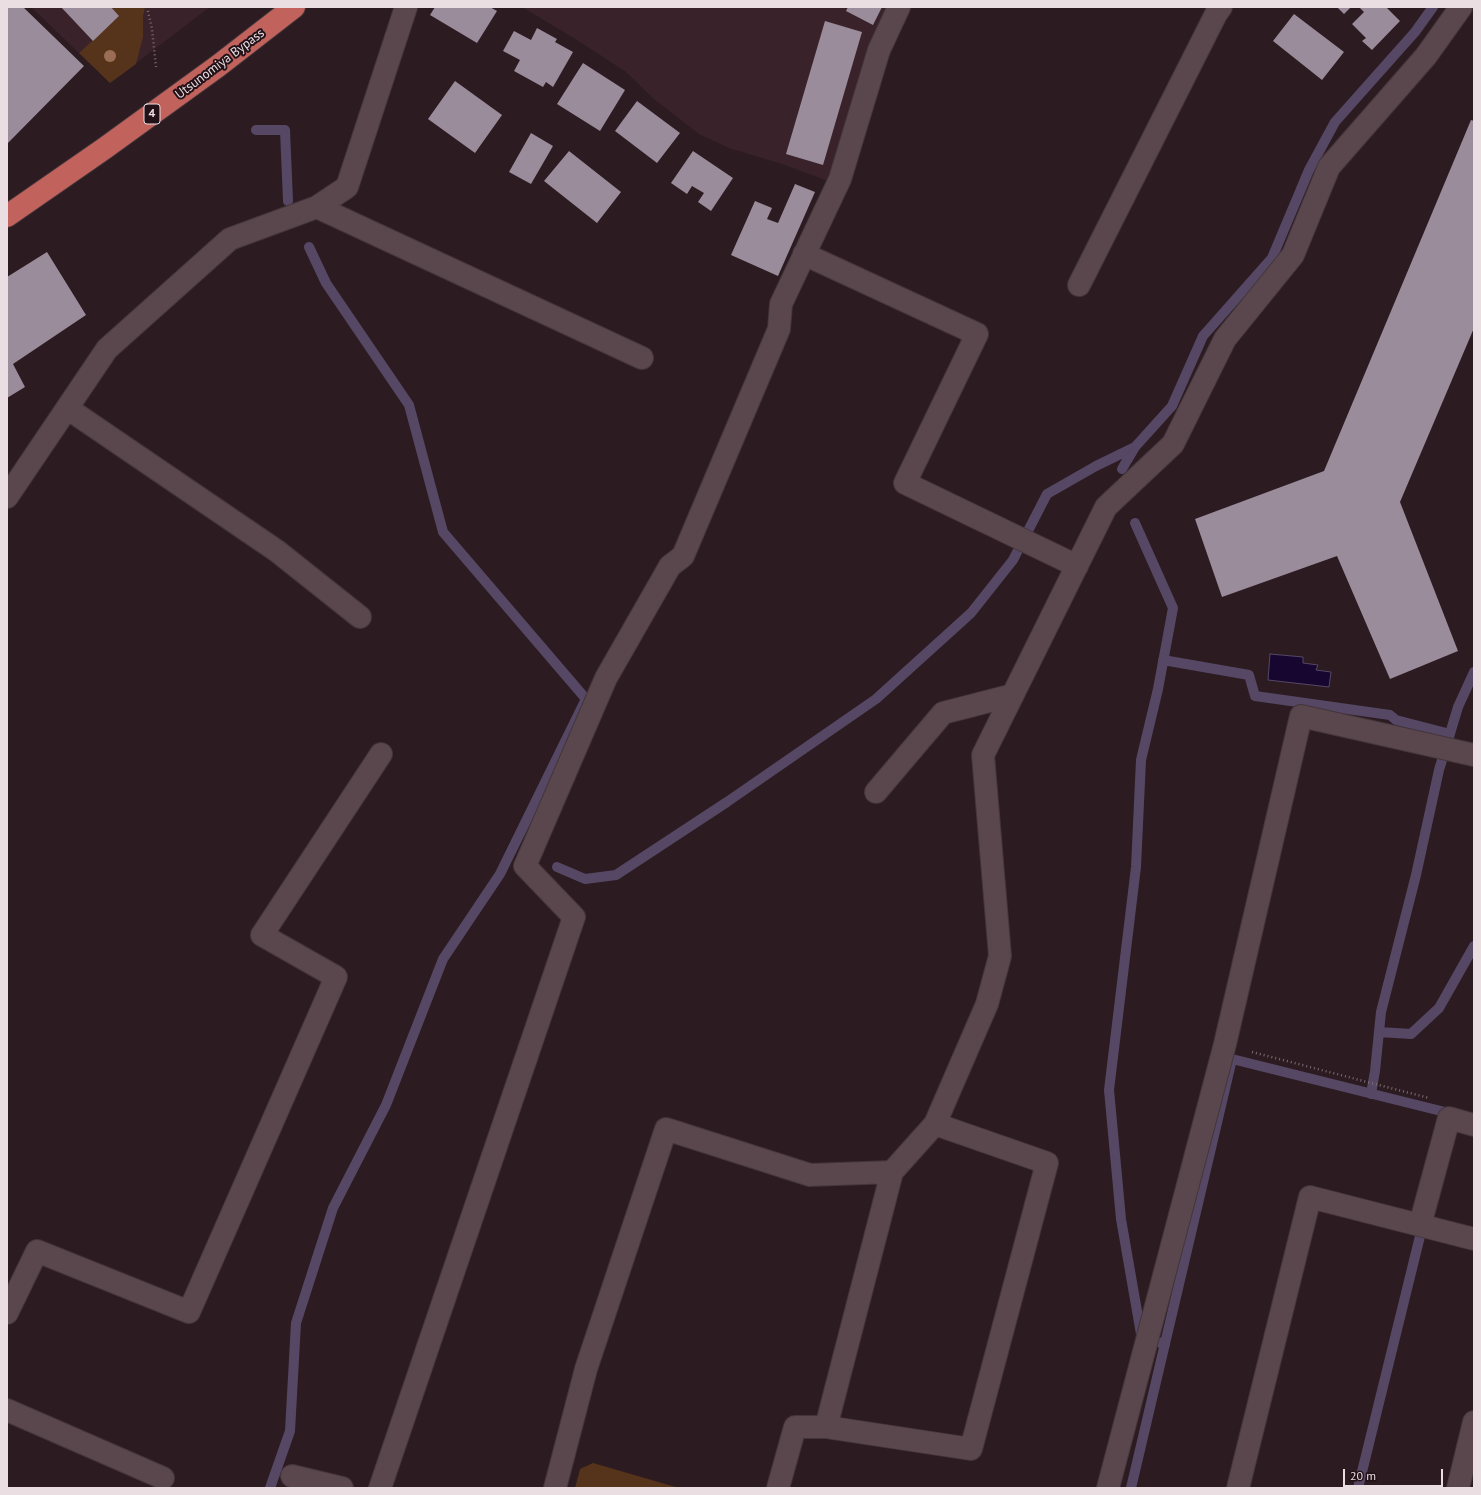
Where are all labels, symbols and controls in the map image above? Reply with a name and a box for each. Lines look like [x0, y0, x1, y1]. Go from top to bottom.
street label: Utsunomiya Bypass [172, 25, 268, 103]
road number: 4 [144, 104, 160, 124]
scale bar [1345, 1461, 1445, 1487]
text: 20 m [1350, 1468, 1376, 1483]

